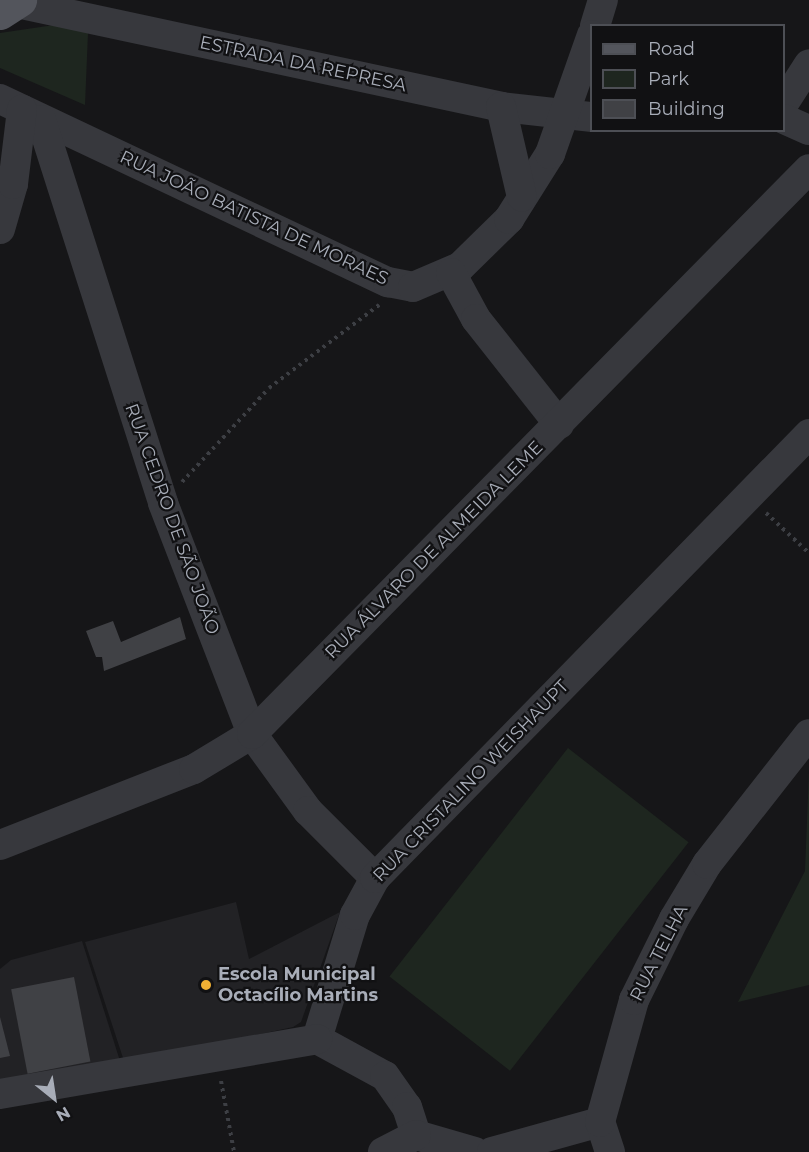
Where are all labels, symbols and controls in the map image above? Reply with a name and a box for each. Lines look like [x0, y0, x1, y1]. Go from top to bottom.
legend [590, 24, 785, 132]
street label: ESTRADA DA REPRESA [198, 32, 408, 96]
text: Road [648, 38, 695, 60]
text: Park [648, 68, 689, 90]
text: Building [648, 98, 725, 120]
street label: RUA JOÃO BATISTA DE MORAES [116, 146, 392, 290]
street label: RUA CEDRO DE SÃO JOÃO [120, 401, 224, 637]
street label: RUA ÁLVARO DE ALMEIDA LEME [321, 437, 547, 663]
street label: RUA CRISTALINO WEISHAUPT [369, 676, 573, 886]
street label: RUA TELHA [626, 901, 692, 1005]
place label: Escola Municipal Octacílio Martins [218, 964, 378, 1006]
marker: Escola Municipal Octacílio Martins [199, 978, 213, 992]
north arrow [24, 1068, 84, 1128]
text: N [53, 1103, 74, 1125]

